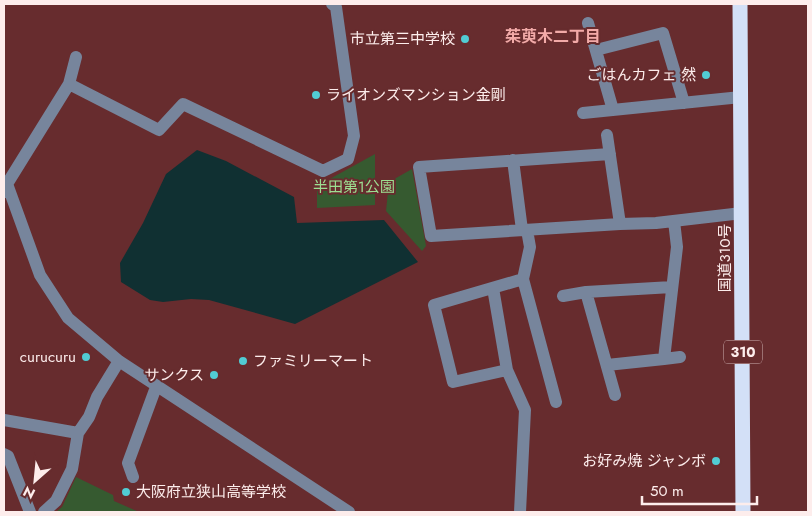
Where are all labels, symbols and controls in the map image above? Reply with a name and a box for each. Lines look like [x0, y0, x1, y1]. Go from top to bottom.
district label: 茱萸木二丁目 [505, 25, 601, 48]
place label: 市立第三中学校 [350, 28, 455, 50]
marker: 市立第三中学校 [459, 33, 471, 45]
place label: ごはんカフェ 然 [586, 64, 696, 86]
marker: ごはんカフェ 然 [700, 69, 712, 81]
place label: ライオンズマンション金剛 [326, 84, 506, 106]
marker: ライオンズマンション金剛 [310, 89, 322, 101]
park label: 半田第1公園 [313, 176, 395, 198]
street label: 国道310号 [714, 224, 736, 292]
road number: 310 [724, 341, 762, 364]
place label: curucuru [20, 346, 76, 368]
place label: ファミリーマート [253, 350, 373, 372]
marker: curucuru [80, 351, 92, 363]
marker: ファミリーマート [237, 355, 249, 367]
place label: サンクス [144, 364, 204, 386]
marker: サンクス [208, 369, 220, 381]
place label: お好み焼 ジャンボ [582, 450, 706, 472]
marker: お好み焼 ジャンボ [710, 455, 722, 467]
north arrow [10, 456, 60, 506]
scale bar [642, 474, 757, 506]
text: 50 m [650, 480, 684, 502]
text: N [20, 481, 39, 504]
place label: 大阪府立狭山高等学校 [136, 481, 286, 503]
marker: 大阪府立狭山高等学校 [120, 486, 132, 498]

